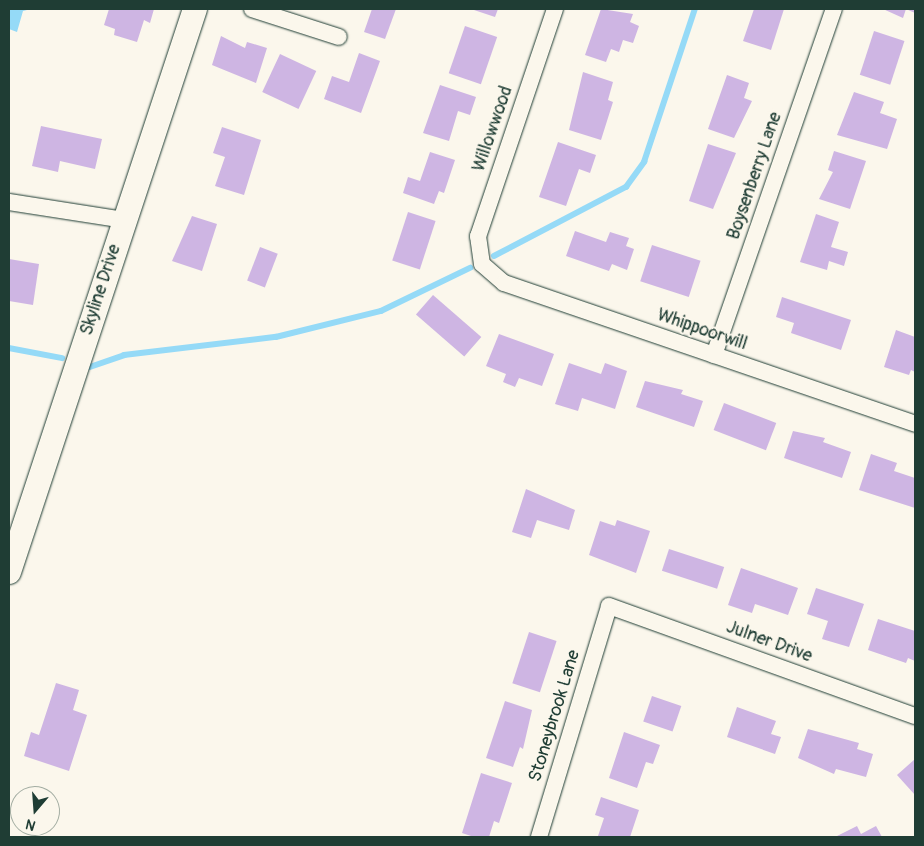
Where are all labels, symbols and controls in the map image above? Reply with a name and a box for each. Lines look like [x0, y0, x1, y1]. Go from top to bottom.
street label: Willowwood [468, 83, 518, 175]
street label: Boysenberry Lane [723, 109, 787, 243]
street label: Skyline Drive [76, 242, 126, 338]
street label: Whippoorwill [654, 305, 750, 355]
street label: Julner Drive [723, 616, 815, 668]
street label: Stoneybrook Lane [525, 647, 585, 785]
north arrow [10, 786, 60, 836]
text: N [23, 815, 38, 834]

